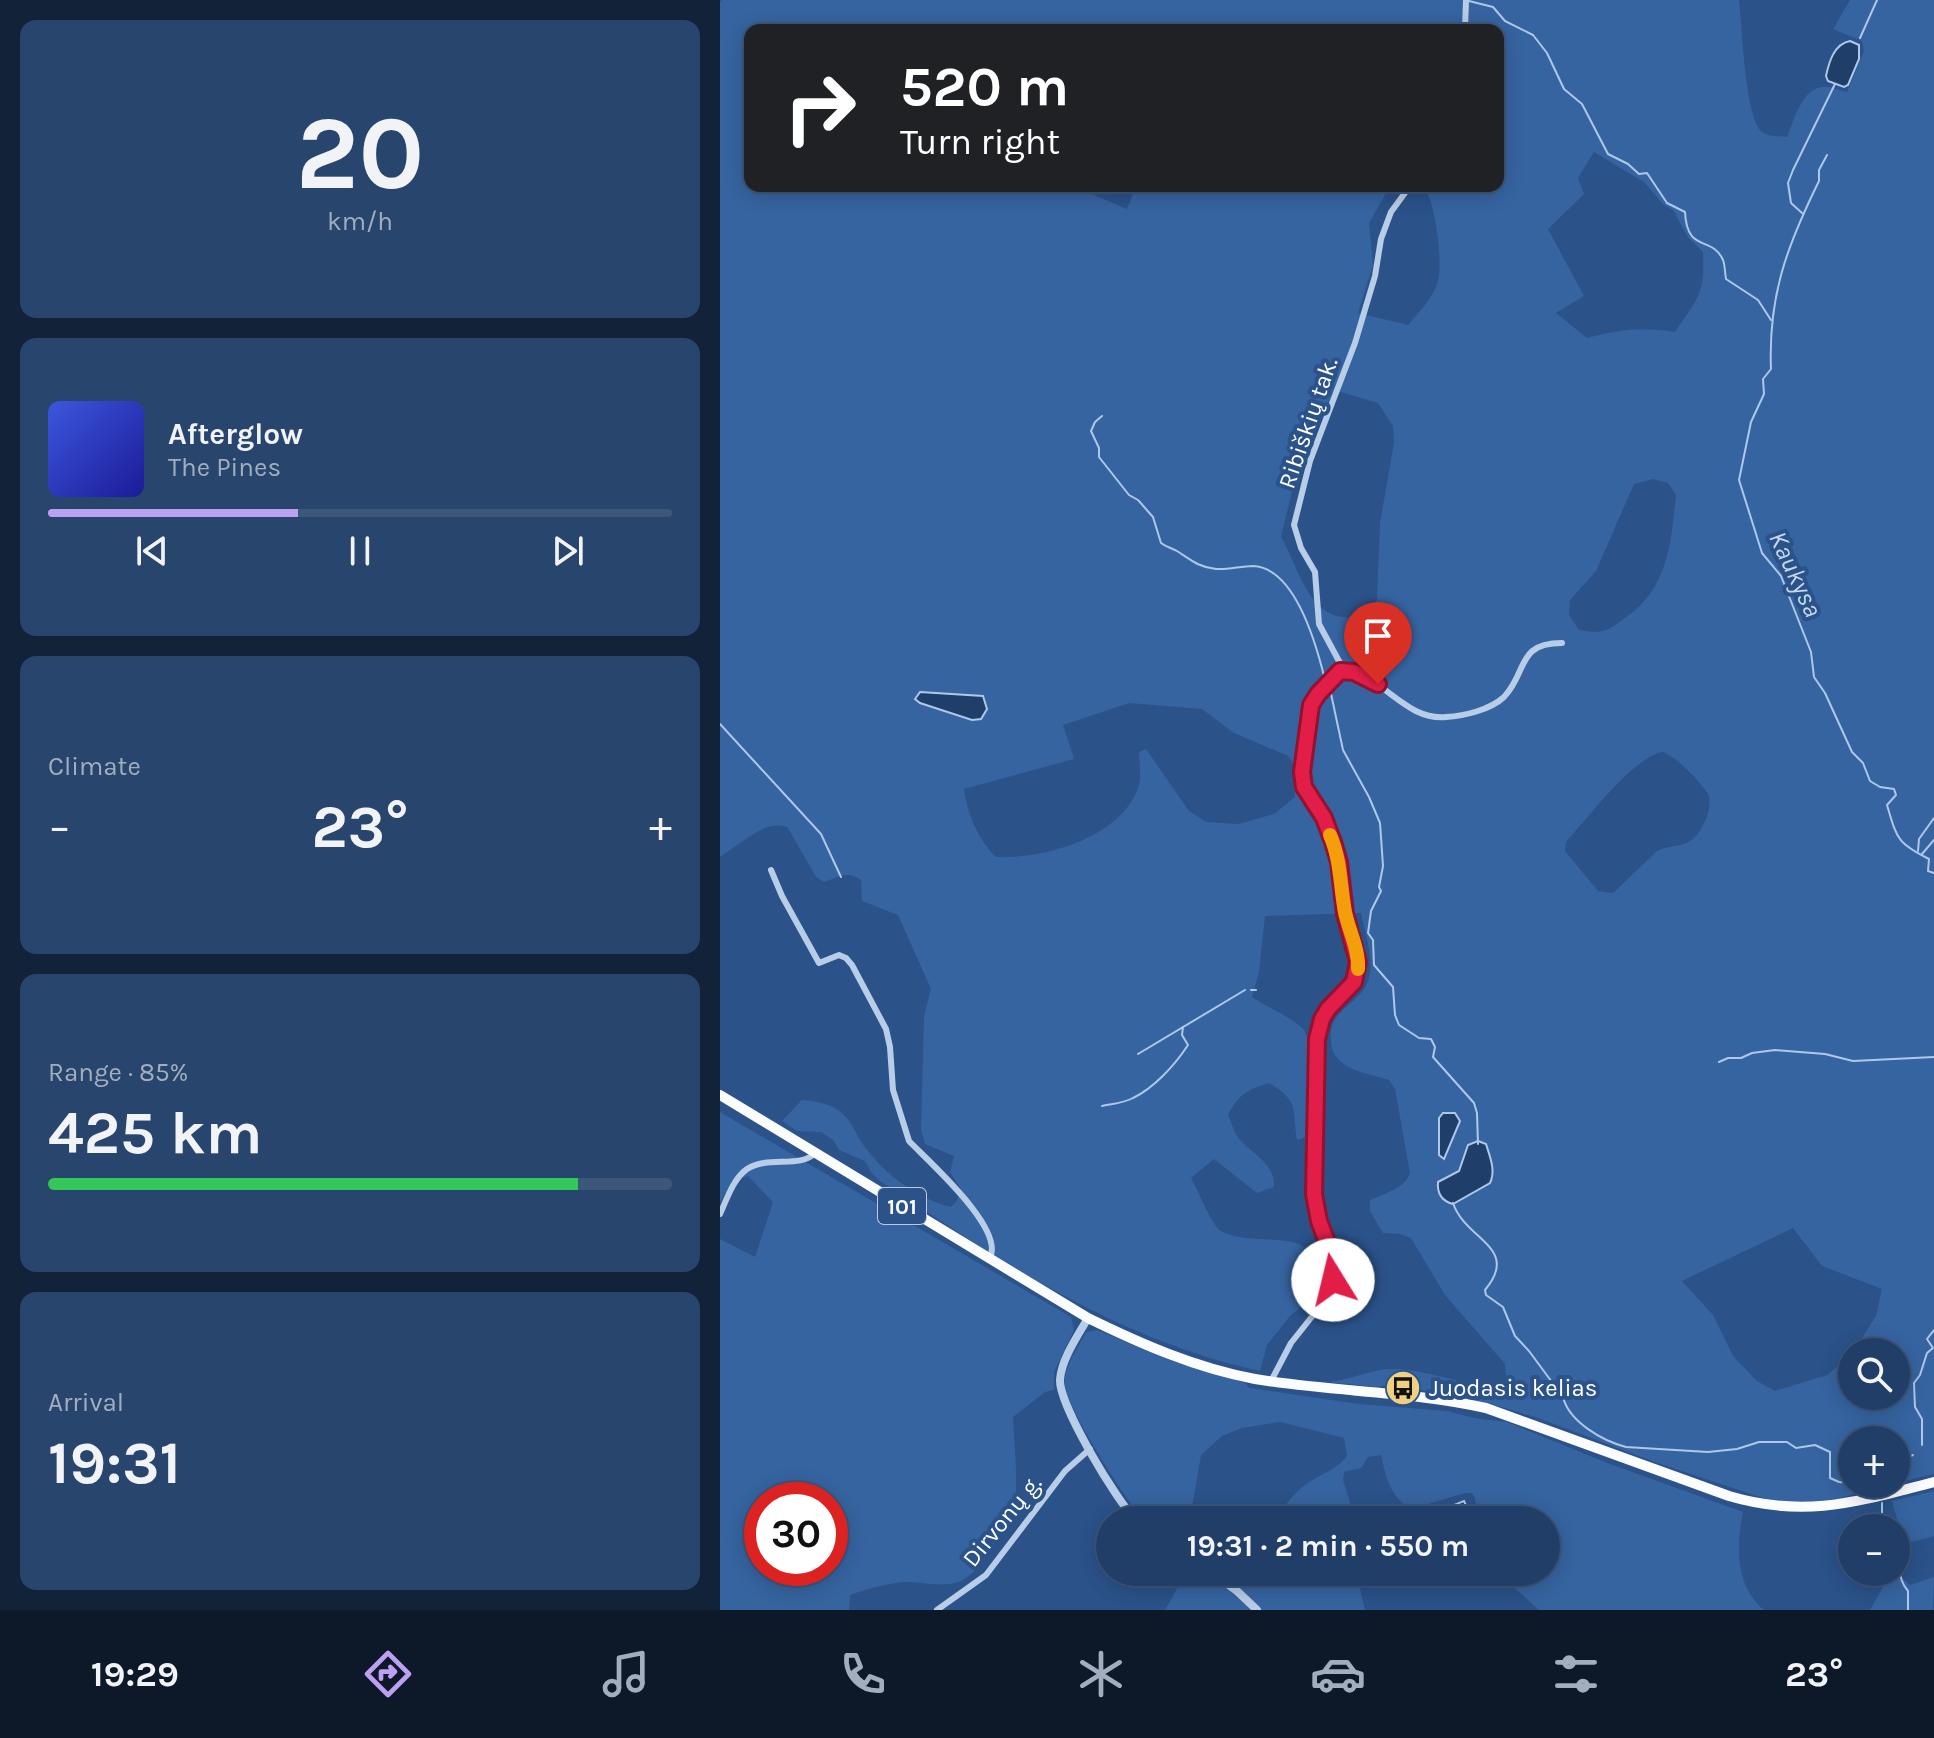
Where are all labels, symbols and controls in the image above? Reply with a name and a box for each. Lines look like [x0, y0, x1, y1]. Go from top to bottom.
text: 520 m [900, 54, 1069, 119]
icon: right [768, 56, 872, 160]
text: 20 [296, 93, 424, 214]
text: Turn right [900, 121, 1060, 163]
text: km/h [327, 206, 393, 237]
street label: Ribiškių tak. [1272, 354, 1344, 492]
text: Afterglow [168, 416, 303, 452]
text: The Pines [168, 452, 281, 483]
water label: Kaukysa [1762, 526, 1829, 622]
icon: previous [130, 529, 174, 573]
icon: pause [338, 529, 382, 573]
icon: next [546, 529, 590, 573]
pin [1344, 602, 1412, 684]
icon: arrive [1356, 614, 1400, 658]
text: Climate [48, 751, 141, 782]
text: 23° [312, 792, 408, 862]
text: − [48, 801, 71, 852]
text: + [649, 801, 672, 852]
text: Range · 85% [48, 1057, 188, 1088]
text: 425 km [48, 1098, 263, 1168]
road number: 101 [878, 1188, 926, 1224]
position arrow [1291, 1238, 1375, 1322]
map controls [1838, 1338, 1910, 1586]
button: search [1838, 1338, 1910, 1410]
bus stop icon: Juodasis kelias [1384, 1369, 1422, 1407]
place label: Juodasis kelias [1429, 1374, 1597, 1402]
text: Arrival [48, 1387, 124, 1418]
button: + [1838, 1426, 1910, 1498]
text: 19:31 [48, 1428, 181, 1498]
street label: Dirvonų g. [957, 1470, 1047, 1572]
speed limit sign: 30 [744, 1482, 848, 1586]
button: − [1838, 1514, 1910, 1586]
text: 19:31 · 2 min · 550 m [1187, 1528, 1469, 1564]
icon: directions [360, 1646, 416, 1702]
icon: music [598, 1646, 654, 1702]
icon: phone [835, 1646, 891, 1702]
icon: climate [1073, 1646, 1129, 1702]
icon: car [1310, 1646, 1366, 1702]
icon: filters [1548, 1646, 1604, 1702]
text: 19:29 [91, 1653, 179, 1695]
text: 23° [1785, 1653, 1843, 1695]

